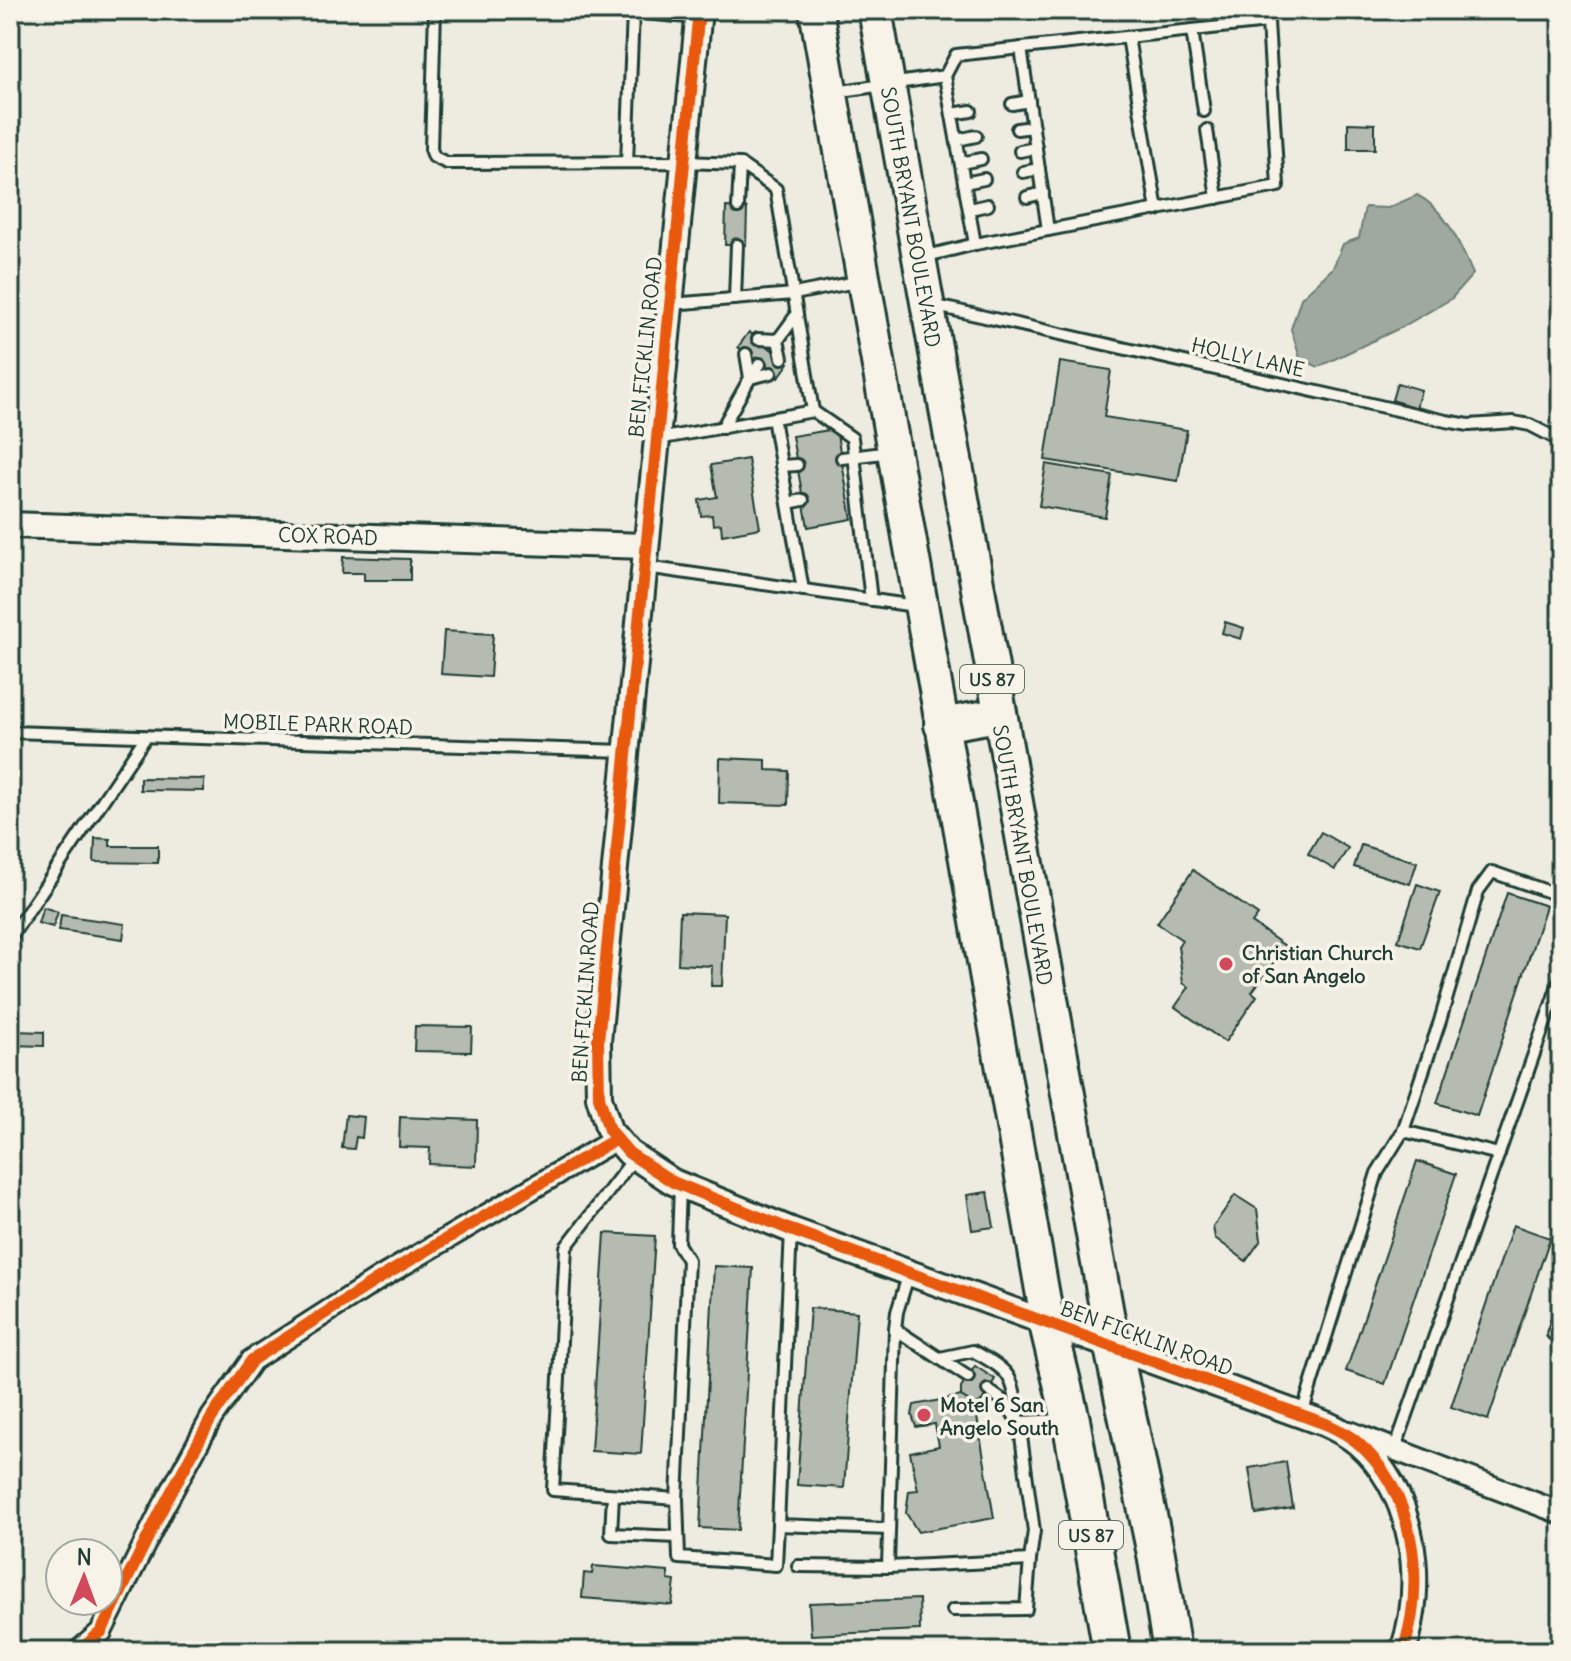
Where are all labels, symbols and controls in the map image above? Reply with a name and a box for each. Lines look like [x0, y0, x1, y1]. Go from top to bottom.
street label: SOUTH BRYANT BOULEVARD [876, 85, 946, 349]
street label: BEN FICKLIN ROAD [623, 255, 667, 439]
street label: HOLLY LANE [1189, 332, 1307, 382]
street label: COX ROAD [278, 522, 378, 550]
road number: US 87 [960, 665, 1024, 693]
street label: MOBILE PARK ROAD [223, 708, 413, 740]
street label: SOUTH BRYANT BOULEVARD [988, 723, 1058, 987]
street label: BEN FICKLIN ROAD [566, 900, 604, 1084]
place label: Christian Church of San Angelo [1242, 940, 1394, 988]
marker: Christian Church of San Angelo [1217, 955, 1235, 973]
street label: BEN FICKLIN ROAD [1057, 1295, 1237, 1381]
place label: Motel 6 San Angelo South [940, 1392, 1060, 1440]
marker: Motel 6 San Angelo South [915, 1406, 933, 1424]
road number: US 87 [1059, 1521, 1123, 1549]
north arrow [44, 1537, 124, 1617]
text: N [77, 1543, 92, 1571]

